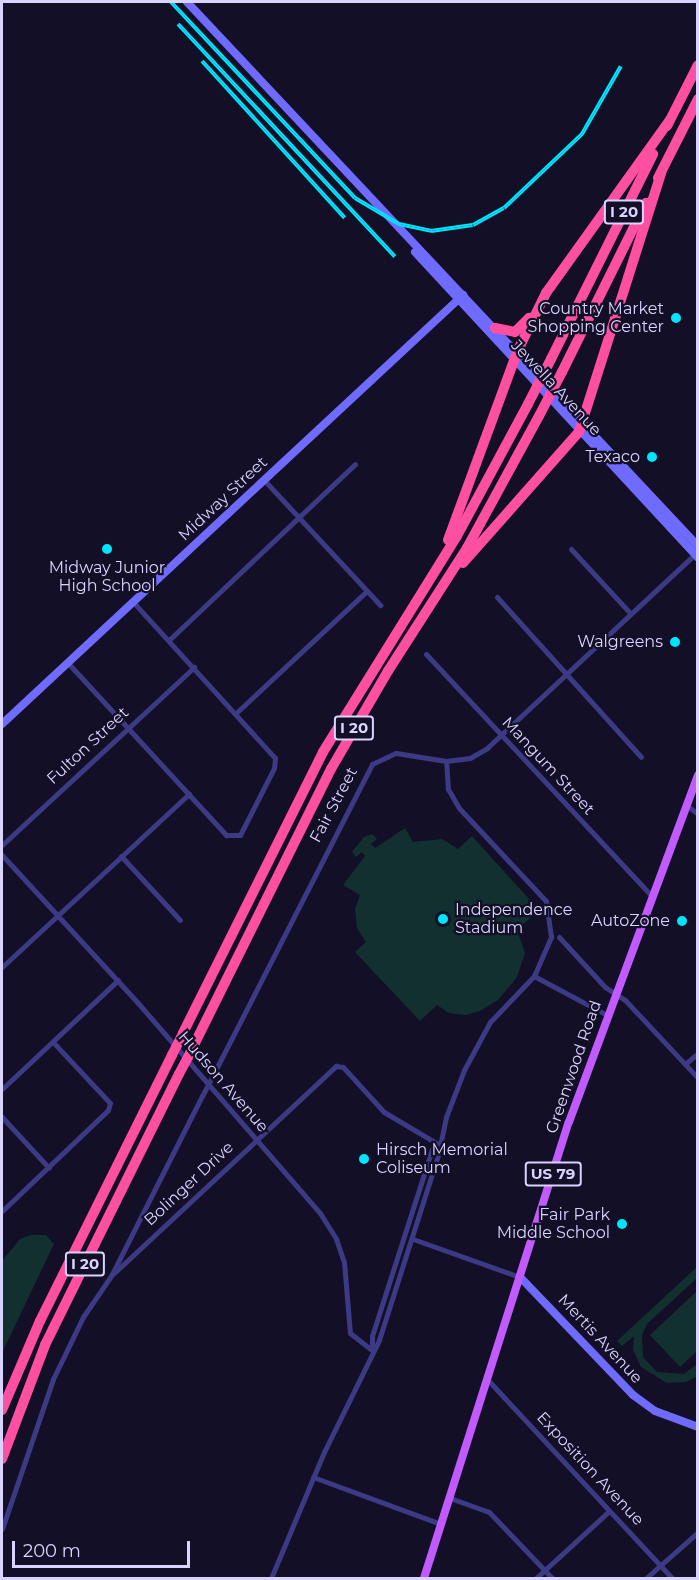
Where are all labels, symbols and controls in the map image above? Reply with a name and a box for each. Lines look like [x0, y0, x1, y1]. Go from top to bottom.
road number: I 20 [603, 200, 645, 224]
place label: Country Market Shopping Center [528, 299, 664, 337]
marker: Country Market Shopping Center [669, 311, 683, 325]
street label: Jewella Avenue [507, 336, 605, 440]
place label: Texaco [586, 447, 640, 467]
marker: Texaco [645, 450, 659, 464]
street label: Midway Street [175, 453, 271, 545]
marker: Midway Junior High School [100, 542, 114, 556]
place label: Midway Junior High School [49, 558, 165, 596]
place label: Walgreens [577, 632, 663, 652]
marker: Walgreens [668, 635, 682, 649]
street label: Fulton Street [43, 703, 133, 789]
street label: Mangum Street [498, 713, 598, 819]
road number: I 20 [333, 716, 375, 740]
street label: Fair Street [306, 764, 362, 846]
place label: Independence Stadium [455, 900, 572, 938]
place label: AutoZone [591, 911, 670, 931]
marker: Independence Stadium [436, 912, 450, 926]
marker: AutoZone [675, 914, 689, 928]
street label: Greenwood Road [542, 998, 606, 1136]
street label: Hudson Avenue [174, 1027, 272, 1137]
street label: Bolinger Drive [141, 1138, 237, 1230]
place label: Hirsch Memorial Coliseum [376, 1140, 508, 1178]
marker: Hirsch Memorial Coliseum [357, 1152, 371, 1166]
road number: US 79 [524, 1162, 582, 1186]
place label: Fair Park Middle School [497, 1205, 610, 1243]
marker: Fair Park Middle School [615, 1217, 629, 1231]
road number: I 20 [64, 1252, 106, 1276]
street label: Mertis Avenue [554, 1290, 646, 1388]
street label: Exposition Avenue [532, 1408, 648, 1530]
scale bar [15, 1529, 194, 1567]
text: 200 m [23, 1540, 81, 1562]

